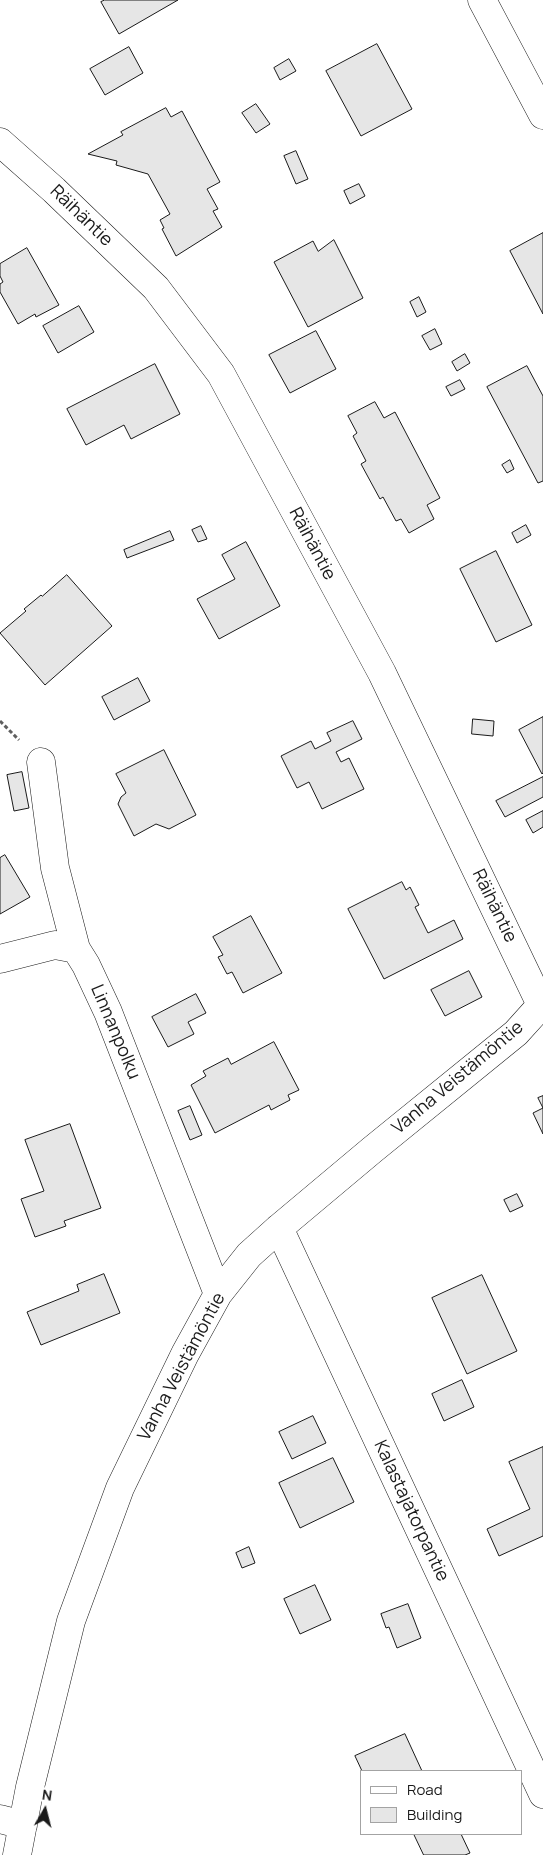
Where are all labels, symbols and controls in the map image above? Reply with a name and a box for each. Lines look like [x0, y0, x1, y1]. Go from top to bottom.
street label: Räihäntie [45, 181, 117, 251]
street label: Räihäntie [284, 504, 340, 584]
street label: Räihäntie [467, 866, 521, 946]
street label: Linnanpolku [85, 981, 145, 1083]
street label: Vanha Veistämöntie [388, 1017, 528, 1139]
street label: Vanha Veistämöntie [134, 1289, 230, 1445]
street label: Kalastajatorpantie [369, 1437, 453, 1585]
legend [360, 1770, 523, 1835]
text: Road [407, 1779, 443, 1800]
north arrow [20, 1785, 70, 1835]
text: N [41, 1785, 53, 1805]
text: Building [407, 1804, 462, 1825]

